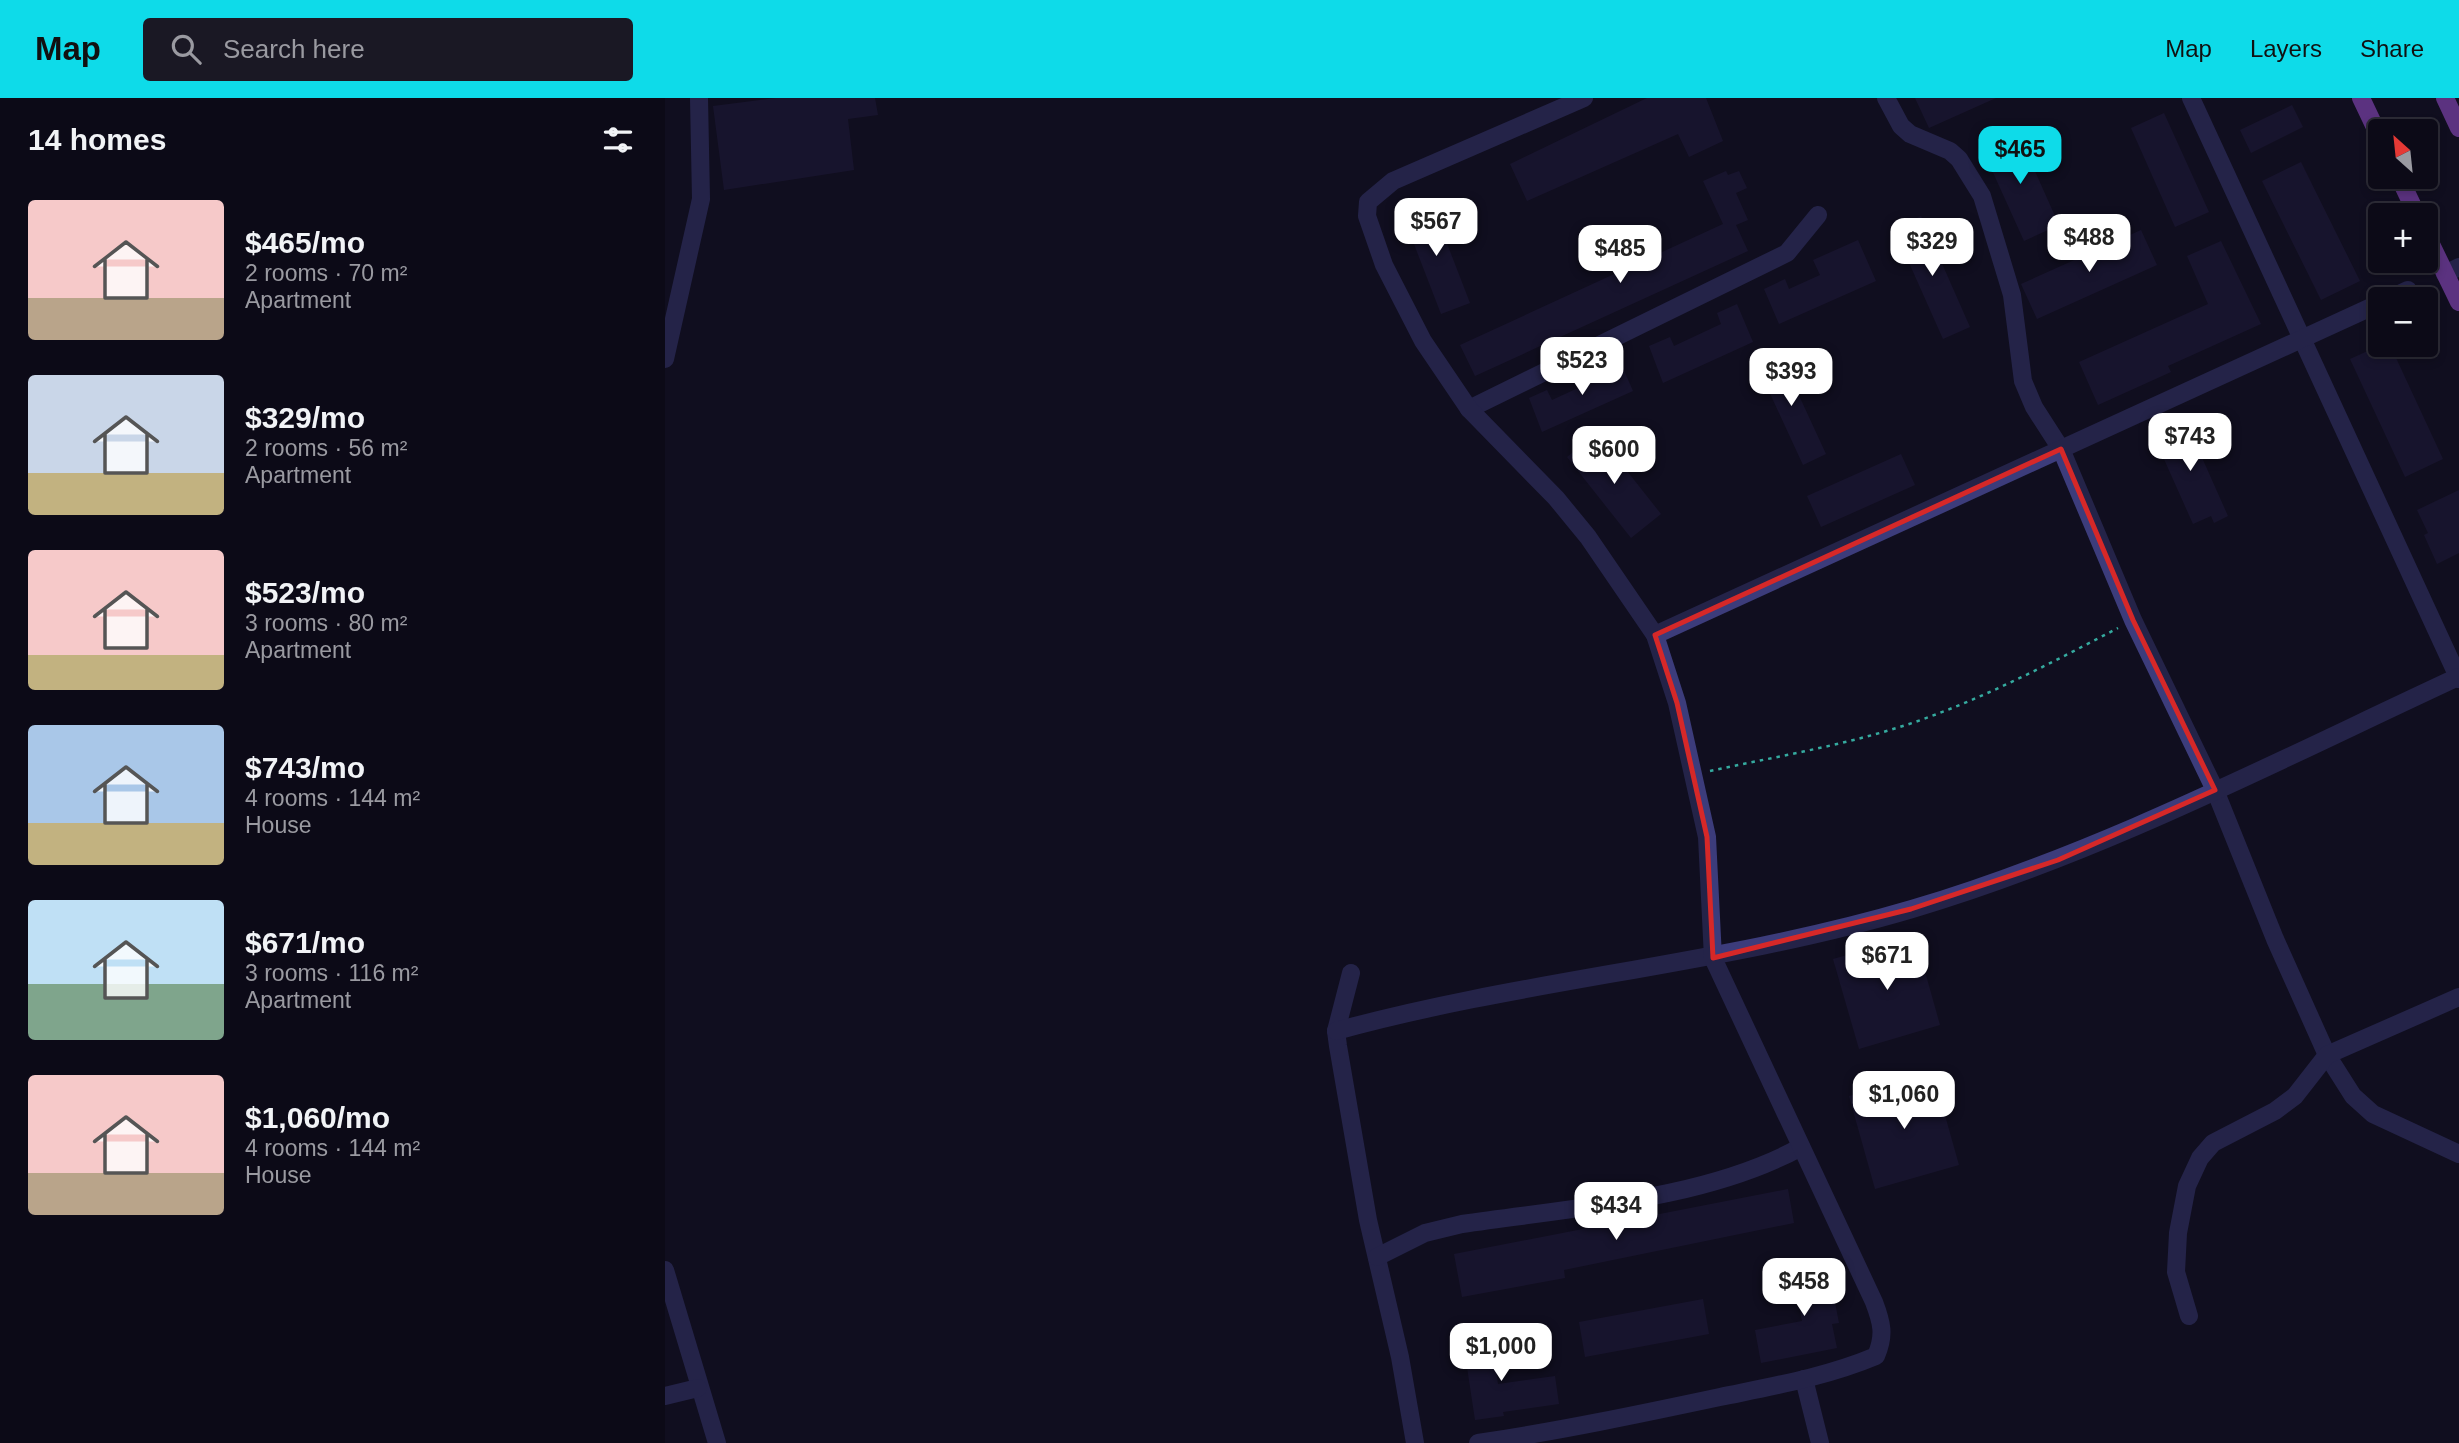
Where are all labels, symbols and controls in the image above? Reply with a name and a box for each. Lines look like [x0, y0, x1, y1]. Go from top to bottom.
search box [143, 18, 633, 81]
text: Map [35, 30, 101, 67]
icon: search [167, 30, 205, 68]
text: Search here [223, 34, 365, 64]
text: Map [2165, 35, 2212, 62]
text: Layers [2250, 35, 2322, 62]
text: Share [2360, 35, 2424, 62]
north arrow [2368, 119, 2438, 189]
map controls [2368, 119, 2438, 357]
icon: filters [599, 121, 637, 159]
text: 14 homes [28, 123, 166, 156]
pin: $465 [1979, 126, 2061, 186]
text: $465 [1994, 136, 2046, 162]
pin: $567 [1395, 198, 1477, 258]
button: + [2368, 203, 2438, 273]
text: $567 [1410, 208, 1462, 234]
pin: $488 [2048, 214, 2130, 274]
pin: $329 [1891, 218, 1973, 278]
text: $488 [2063, 224, 2115, 250]
text: $465/mo [245, 226, 365, 259]
pin: $485 [1579, 226, 1661, 285]
icon: home [84, 228, 168, 312]
text: $329 [1906, 228, 1958, 254]
text: $485 [1594, 235, 1646, 261]
text: 2 rooms · 70 m² [245, 260, 407, 286]
text: Apartment [245, 287, 351, 313]
button: − [2368, 287, 2438, 357]
pin: $523 [1541, 338, 1623, 397]
text: $523 [1556, 347, 1608, 373]
pin: $393 [1750, 348, 1832, 408]
text: $393 [1765, 358, 1817, 384]
text: $329/mo [245, 401, 365, 434]
icon: home [84, 403, 168, 487]
pin: $743 [2149, 414, 2231, 473]
text: $743 [2164, 423, 2216, 449]
pin: $600 [1573, 426, 1655, 486]
text: 2 rooms · 56 m² [245, 435, 407, 461]
text: $600 [1588, 436, 1640, 462]
text: Apartment [245, 462, 351, 488]
text: $523/mo [245, 576, 365, 609]
icon: home [84, 578, 168, 662]
text: 3 rooms · 80 m² [245, 610, 407, 636]
text: Apartment [245, 637, 351, 663]
text: $743/mo [245, 751, 365, 784]
icon: home [84, 753, 168, 837]
text: 4 rooms · 144 m² [245, 785, 420, 811]
text: House [245, 812, 311, 838]
text: $671/mo [245, 926, 365, 959]
icon: home [84, 928, 168, 1012]
pin: $671 [1846, 932, 1928, 992]
text: $671 [1861, 942, 1913, 968]
text: 3 rooms · 116 m² [245, 960, 418, 986]
text: Apartment [245, 987, 351, 1013]
pin: $1,060 [1847, 1072, 1961, 1131]
text: $1,060 [1869, 1081, 1939, 1107]
text: $1,060/mo [245, 1101, 390, 1134]
icon: home [84, 1103, 168, 1187]
text: 4 rooms · 144 m² [245, 1135, 420, 1161]
text: House [245, 1162, 311, 1188]
pin: $434 [1575, 1182, 1657, 1242]
text: $434 [1590, 1192, 1642, 1218]
pin: $458 [1763, 1258, 1845, 1318]
text: $458 [1778, 1268, 1830, 1294]
pin: $1,000 [1444, 1324, 1558, 1383]
text: $1,000 [1466, 1333, 1536, 1359]

